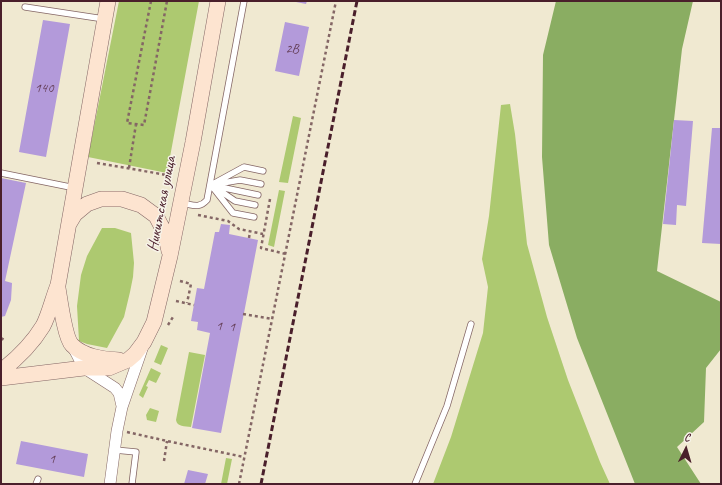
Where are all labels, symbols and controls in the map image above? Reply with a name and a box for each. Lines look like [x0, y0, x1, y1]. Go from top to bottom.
house number: 2В [285, 41, 299, 57]
house number: 140 [35, 80, 53, 96]
street label: Никитская улица [143, 155, 181, 253]
house number: 1 [216, 318, 222, 334]
house number: 1 [229, 319, 235, 335]
north arrow [666, 429, 706, 469]
text: С [684, 430, 690, 444]
house number: 1 [49, 451, 55, 467]

